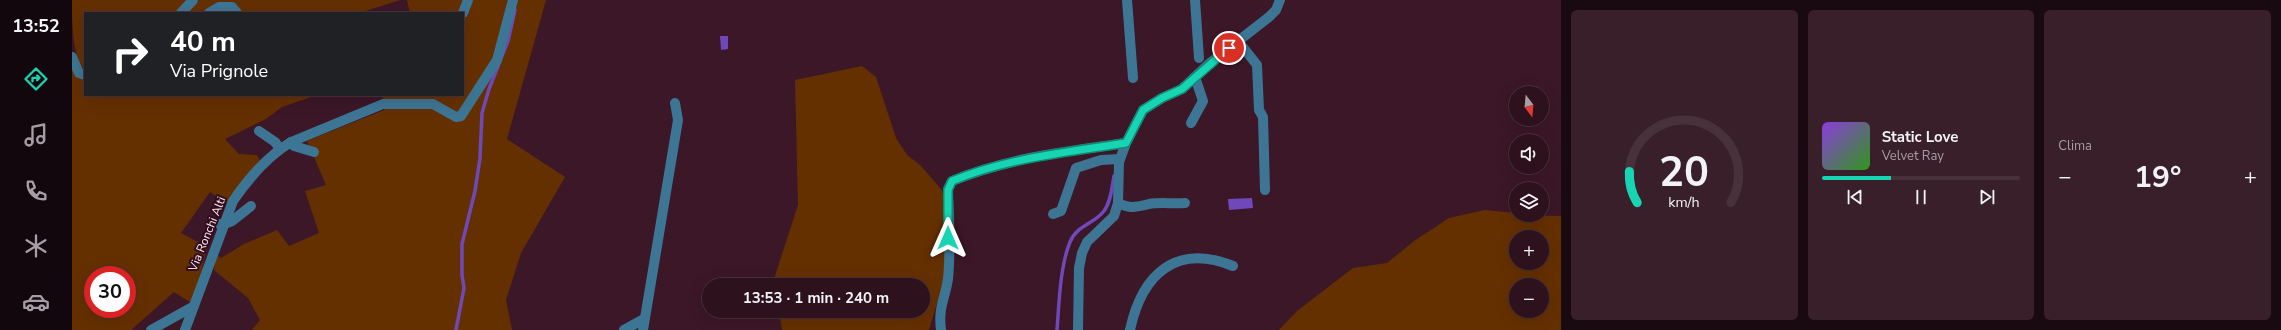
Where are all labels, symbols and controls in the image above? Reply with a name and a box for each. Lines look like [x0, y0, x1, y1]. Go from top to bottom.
text: 13:52 [12, 14, 60, 38]
text: 40 m [170, 23, 236, 61]
icon: right [104, 28, 156, 80]
pin [1212, 31, 1246, 65]
icon: arrive [1218, 37, 1240, 59]
text: Via Prignole [170, 59, 268, 83]
icon: directions [22, 65, 50, 93]
north arrow [1509, 86, 1549, 126]
map controls [1509, 86, 1549, 318]
icon: music [22, 121, 50, 149]
text: Static Love [1882, 127, 1958, 147]
button: sound [1509, 134, 1549, 174]
text: Clima [2058, 137, 2092, 155]
text: 20 [1659, 144, 1709, 201]
text: Velvet Ray [1882, 147, 1944, 165]
text: 19° [2134, 157, 2181, 198]
text: − [2058, 162, 2072, 192]
text: + [2244, 162, 2257, 192]
icon: phone [22, 177, 50, 205]
button: layers [1509, 182, 1549, 222]
icon: previous [1844, 186, 1866, 208]
icon: pause [1910, 186, 1932, 208]
icon: next [1976, 186, 1998, 208]
text: km/h [1669, 193, 1700, 212]
street label: Via Ronchi Alti [184, 194, 229, 275]
position arrow [927, 217, 969, 259]
button: + [1509, 230, 1549, 270]
icon: climate [22, 232, 50, 260]
speed limit sign: 30 [84, 266, 136, 318]
button: − [1509, 278, 1549, 318]
icon: car [22, 288, 50, 316]
text: 13:53 · 1 min · 240 m [743, 288, 889, 308]

